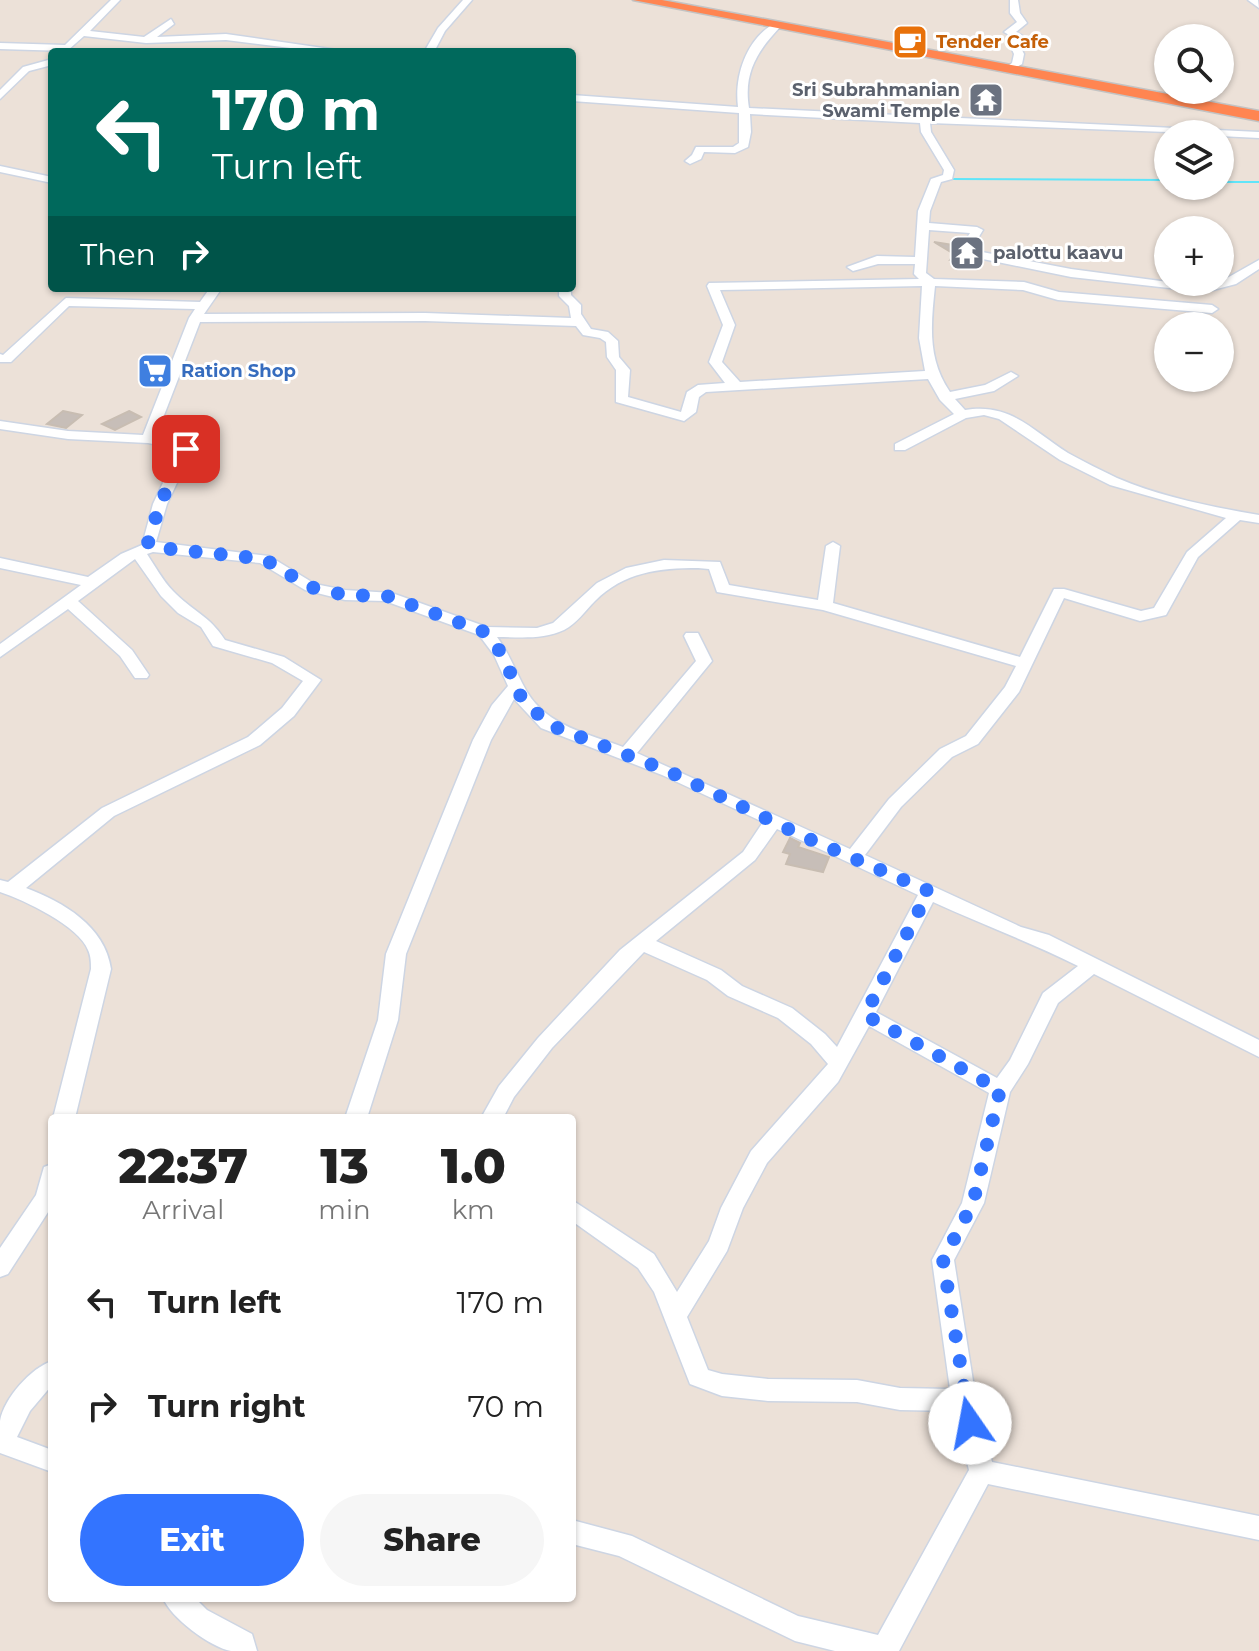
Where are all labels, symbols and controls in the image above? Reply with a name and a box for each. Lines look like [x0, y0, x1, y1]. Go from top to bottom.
cafe icon: Tender Cafe [891, 23, 929, 61]
map controls [1154, 24, 1234, 392]
button: search [1154, 24, 1234, 104]
place label: Tender Cafe [936, 31, 1049, 53]
text: 170 m [212, 76, 380, 144]
place label: Sri Subrahmanian Swami Temple [792, 79, 960, 122]
icon: left [80, 80, 184, 184]
temple icon: Sri Subrahmanian Swami Temple [967, 81, 1005, 119]
button: layers [1154, 120, 1234, 200]
text: Turn left [212, 144, 363, 188]
button: + [1154, 216, 1234, 296]
icon: right [172, 232, 216, 276]
temple icon: palottu kaavu [948, 234, 986, 272]
text: Then [80, 236, 156, 273]
place label: palottu kaavu [993, 242, 1123, 264]
button: − [1154, 312, 1234, 392]
supermarket icon: Ration Shop [136, 352, 174, 390]
place label: Ration Shop [181, 360, 296, 382]
pin [152, 415, 220, 483]
icon: arrive [164, 427, 208, 471]
text: 22:37 [118, 1137, 248, 1195]
text: 13 [320, 1137, 369, 1195]
text: 1.0 [441, 1137, 506, 1195]
text: Arrival [142, 1194, 224, 1226]
text: min [318, 1194, 370, 1226]
text: km [452, 1194, 495, 1226]
icon: left [80, 1280, 124, 1324]
text: Turn left [148, 1284, 281, 1321]
text: 170 m [457, 1284, 544, 1321]
position arrow [928, 1381, 1012, 1465]
icon: right [80, 1384, 124, 1428]
text: Turn right [148, 1388, 305, 1425]
text: 70 m [467, 1388, 544, 1425]
button: Exit [80, 1494, 304, 1586]
button: Share [320, 1494, 544, 1586]

